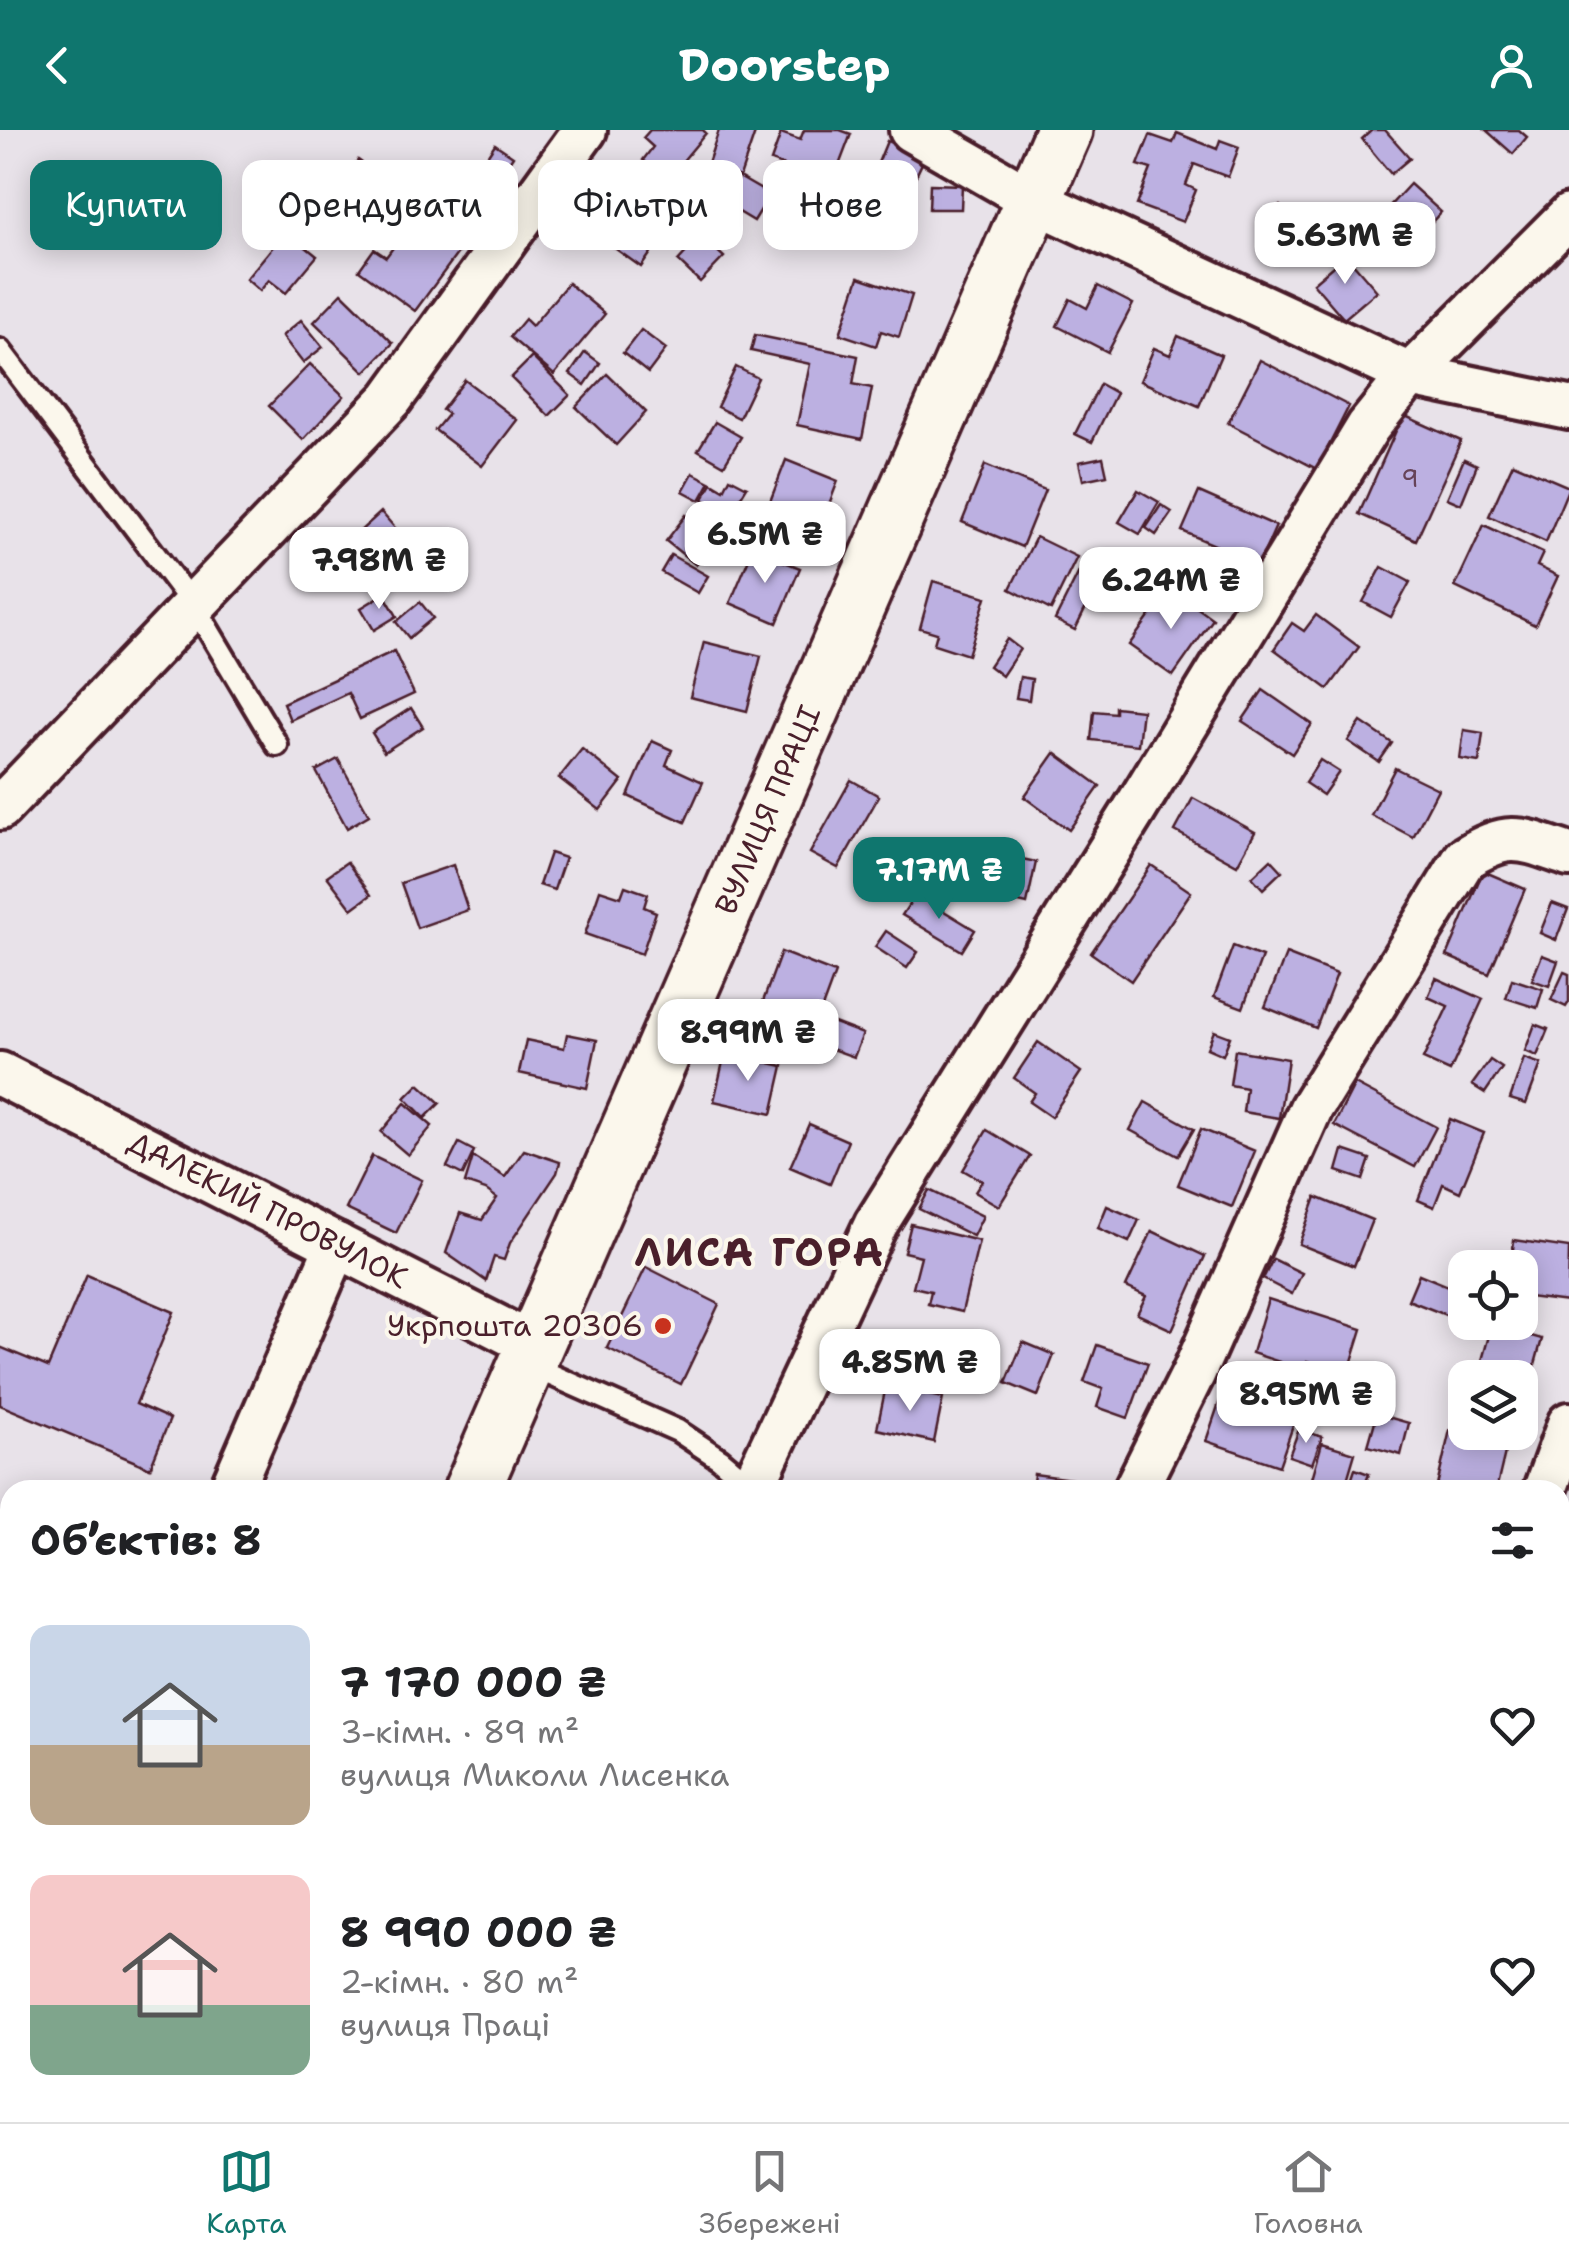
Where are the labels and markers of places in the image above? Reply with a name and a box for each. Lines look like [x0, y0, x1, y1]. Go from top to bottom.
pin: 5.63M ₴ [1253, 202, 1437, 287]
pin: 6.5M ₴ [684, 501, 846, 586]
pin: 7.98M ₴ [287, 527, 471, 612]
pin: 6.24M ₴ [1079, 547, 1263, 632]
pin: 7.17M ₴ [847, 837, 1031, 922]
pin: 8.99M ₴ [656, 999, 840, 1084]
place label: Укрпошта 20306 [387, 1305, 643, 1346]
marker: Укрпошта 20306 [652, 1315, 674, 1337]
pin: 4.85M ₴ [818, 1329, 1002, 1414]
pin: 8.95M ₴ [1214, 1361, 1398, 1446]

